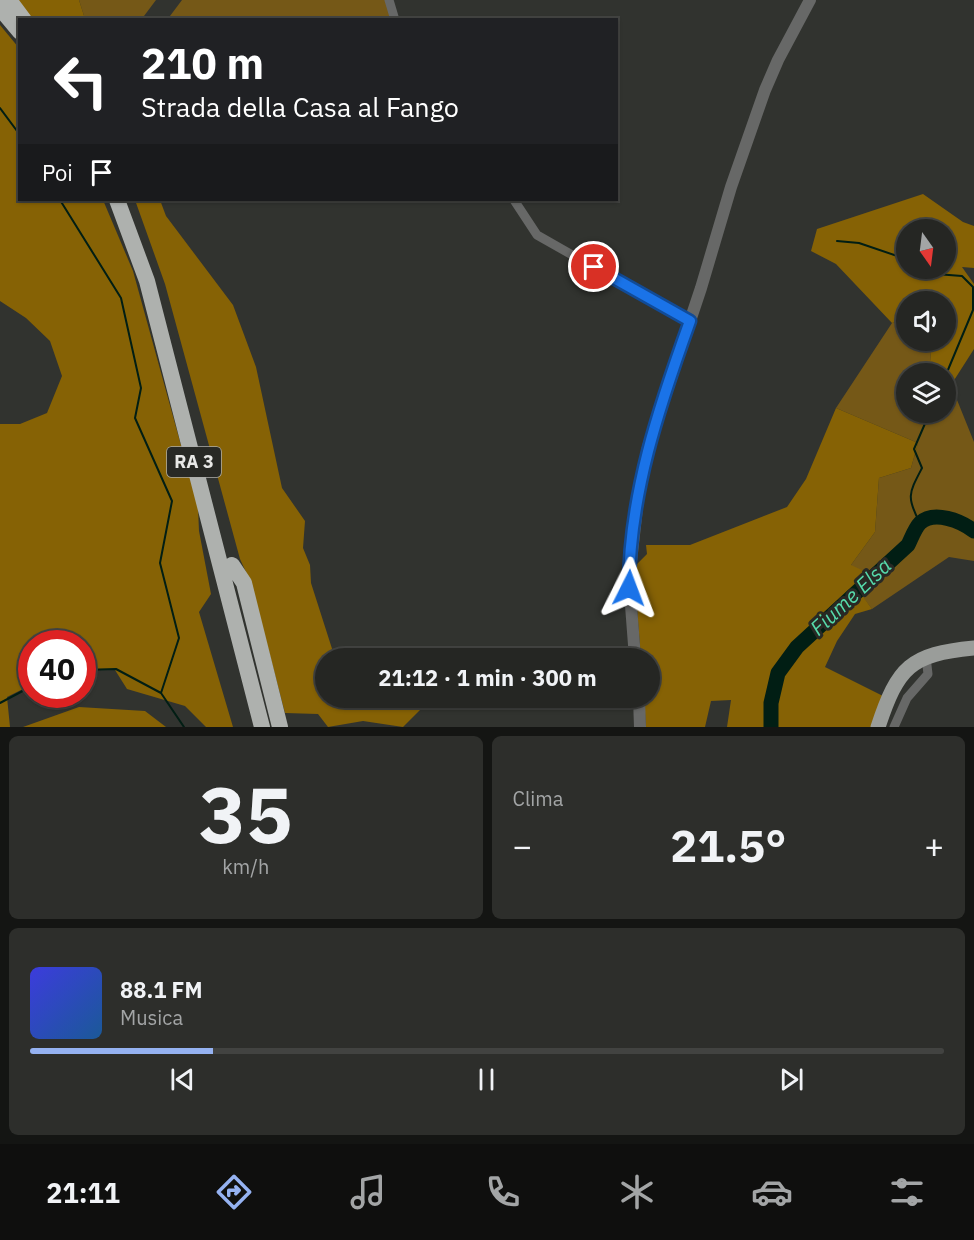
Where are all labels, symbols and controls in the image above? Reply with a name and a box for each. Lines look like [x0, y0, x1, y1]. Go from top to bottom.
text: 210 m [141, 36, 264, 91]
icon: left [42, 42, 120, 120]
text: Strada della Casa al Fango [141, 89, 459, 124]
icon: arrive [85, 156, 118, 189]
text: Poi [42, 158, 73, 187]
north arrow [896, 219, 956, 279]
map controls [896, 219, 956, 423]
pin [568, 241, 619, 292]
icon: arrive [577, 250, 610, 283]
button: sound [896, 291, 956, 351]
button: layers [896, 363, 956, 423]
road number: RA 3 [167, 447, 221, 477]
water label: Fiume Elsa [804, 551, 897, 641]
position arrow [597, 556, 661, 620]
speed limit sign: 40 [18, 630, 96, 708]
text: 21:12 · 1 min · 300 m [378, 663, 597, 692]
text: 35 [199, 763, 293, 864]
text: Clima [513, 785, 564, 812]
text: 21.5° [670, 816, 786, 874]
text: − [513, 824, 532, 867]
text: + [924, 824, 944, 867]
text: km/h [222, 853, 269, 880]
text: 88.1 FM [120, 975, 203, 1004]
text: Musica [120, 1004, 183, 1031]
icon: previous [166, 1063, 199, 1096]
icon: pause [470, 1063, 503, 1096]
icon: next [775, 1063, 808, 1096]
icon: directions [213, 1171, 255, 1213]
icon: music [347, 1171, 389, 1213]
icon: phone [482, 1171, 524, 1213]
icon: climate [616, 1171, 658, 1213]
icon: car [751, 1171, 793, 1213]
icon: filters [886, 1171, 928, 1213]
text: 21:11 [46, 1175, 120, 1210]

